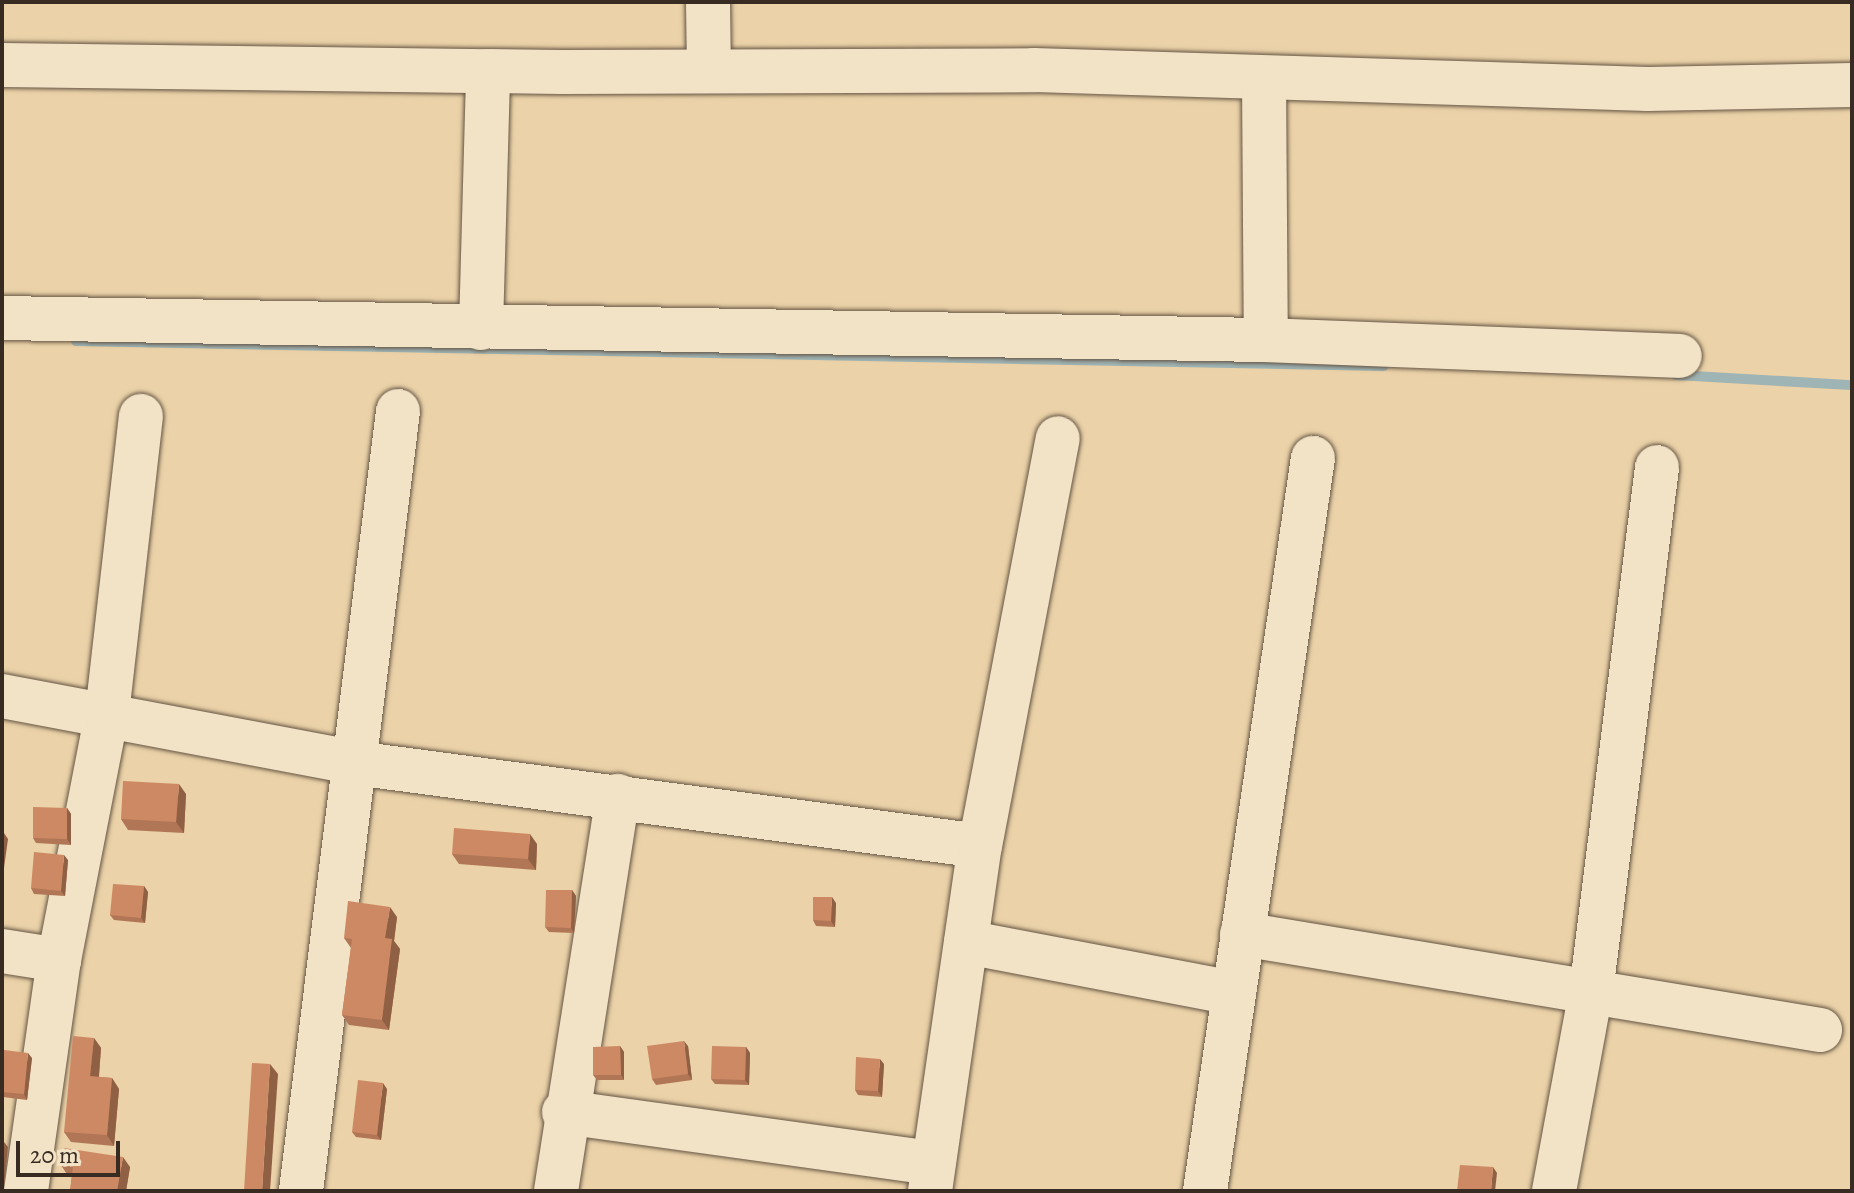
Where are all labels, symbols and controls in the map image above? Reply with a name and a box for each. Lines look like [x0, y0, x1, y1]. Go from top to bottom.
scale bar [20, 1125, 124, 1175]
text: 20 m [30, 1139, 79, 1171]

